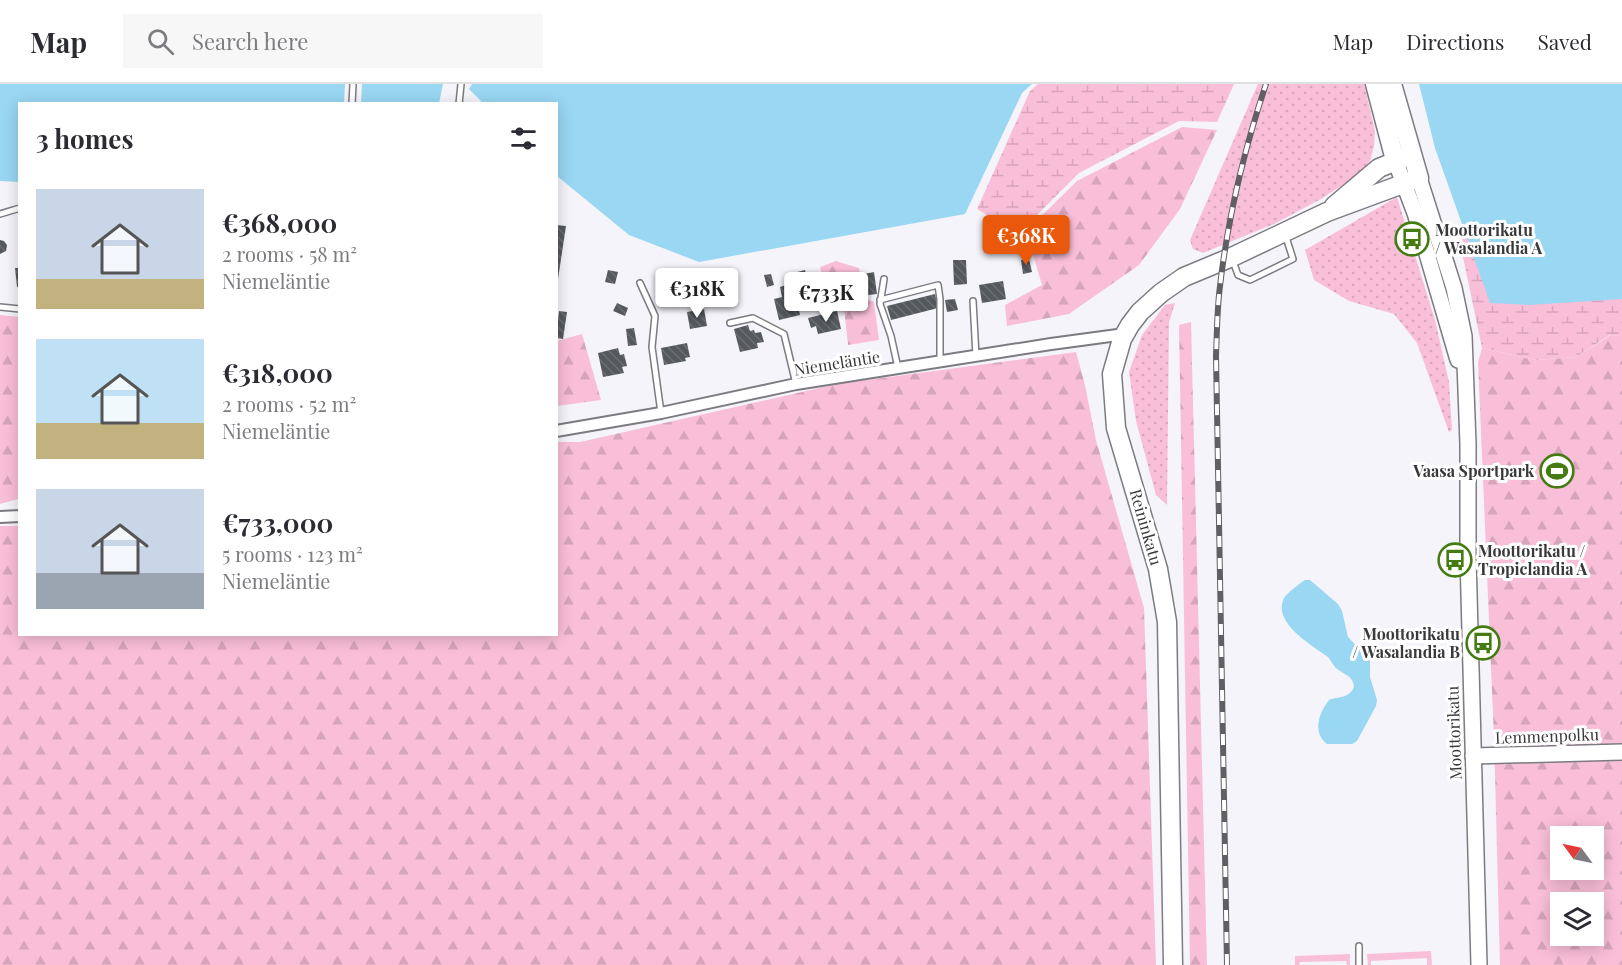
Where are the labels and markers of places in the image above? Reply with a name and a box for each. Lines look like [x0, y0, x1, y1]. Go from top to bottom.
pin: €368K [984, 215, 1068, 266]
place label: Moottorikatu / Wasalandia A [1435, 219, 1542, 258]
bus stop icon: Moottorikatu / Wasalandia A [1394, 221, 1430, 257]
pin: €318K [655, 268, 739, 319]
pin: €733K [784, 272, 868, 323]
sports icon: Vaasa Sportpark [1539, 453, 1575, 489]
place label: Vaasa Sportpark [1412, 460, 1535, 481]
place label: Moottorikatu / Tropiclandia A [1478, 540, 1588, 579]
bus stop icon: Moottorikatu / Tropiclandia A [1437, 542, 1473, 578]
place label: Moottorikatu / Wasalandia B [1352, 623, 1460, 662]
bus stop icon: Moottorikatu / Wasalandia B [1465, 625, 1501, 661]

